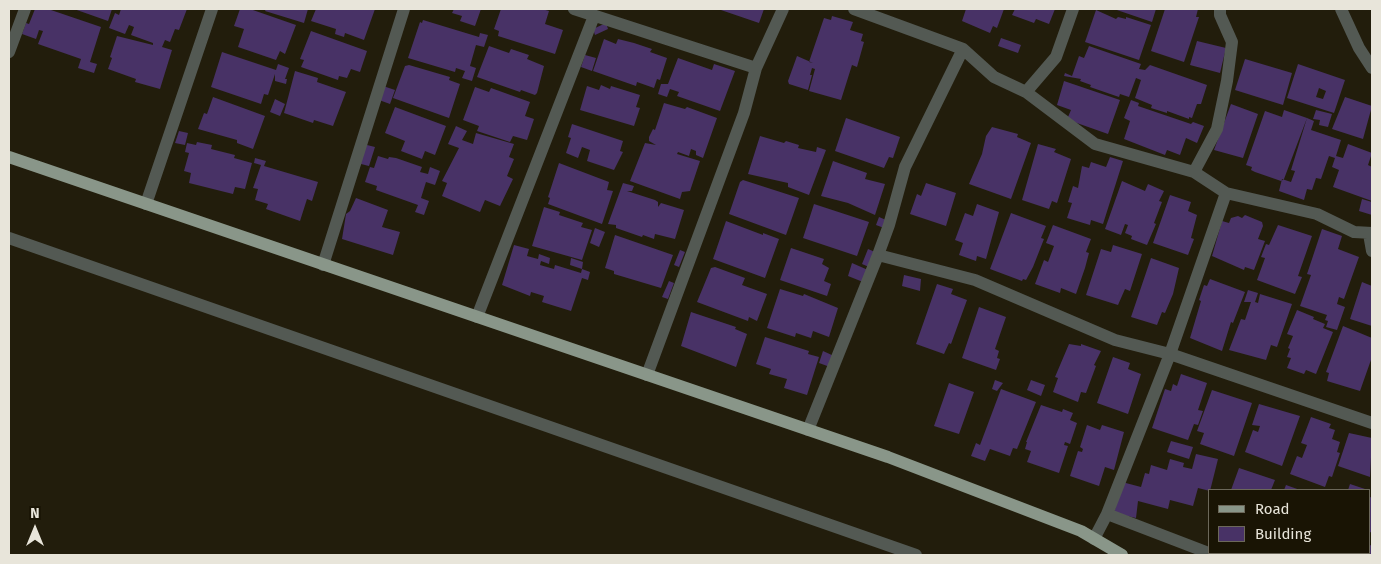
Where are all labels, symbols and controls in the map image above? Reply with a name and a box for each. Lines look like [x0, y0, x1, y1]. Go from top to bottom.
legend [1208, 489, 1371, 554]
text: Road [1255, 500, 1290, 518]
north arrow [10, 504, 60, 554]
text: N [30, 505, 40, 522]
text: Building [1255, 525, 1311, 543]

